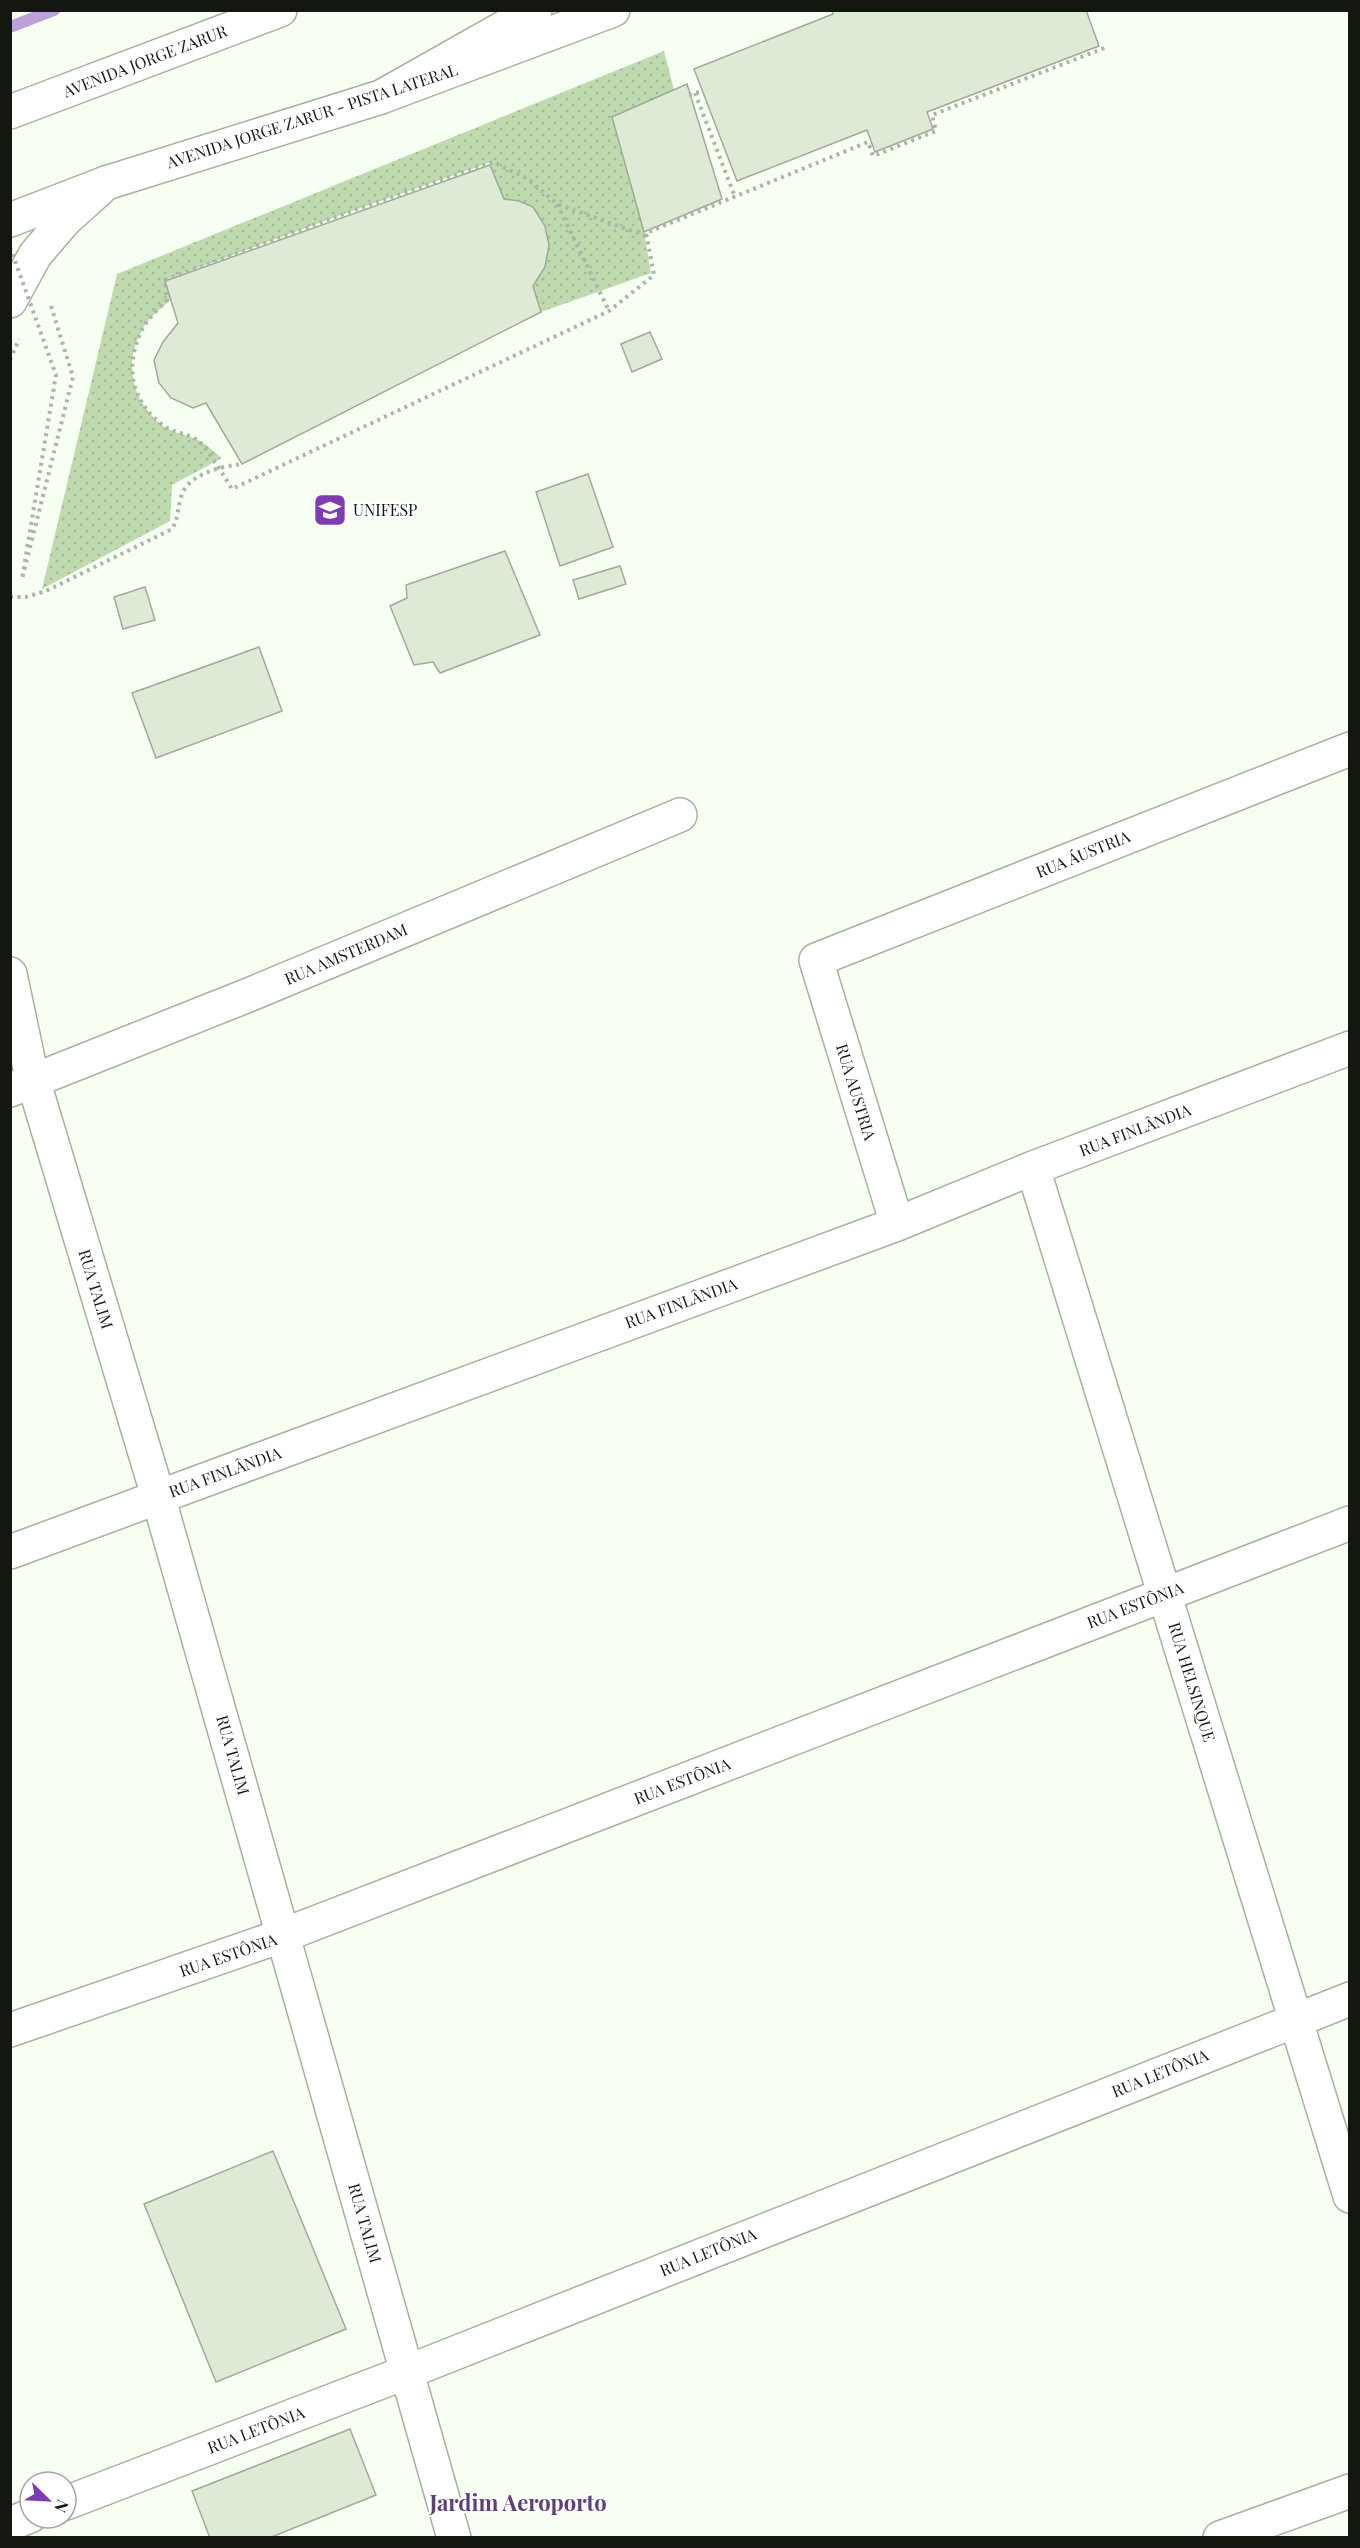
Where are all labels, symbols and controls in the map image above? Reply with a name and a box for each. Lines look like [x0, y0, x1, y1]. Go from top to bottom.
street label: AVENIDA JORGE ZARUR [59, 19, 230, 102]
street label: AVENIDA JORGE ZARUR - PISTA LATERAL [163, 59, 460, 173]
school or university icon: UNIFESP [312, 492, 348, 528]
place label: UNIFESP [353, 499, 417, 520]
street label: RUA ÁUSTRIA [1033, 825, 1134, 882]
street label: RUA AMSTERDAM [281, 918, 411, 989]
street label: RUA AUSTRIA [832, 1041, 881, 1143]
street label: RUA FINLÂNDIA [1076, 1098, 1195, 1160]
street label: RUA TALIM [74, 1247, 119, 1331]
street label: RUA FINLÂNDIA [622, 1272, 741, 1333]
street label: RUA FINLÂNDIA [166, 1441, 285, 1502]
street label: RUA ESTÔNIA [1084, 1576, 1187, 1633]
street label: RUA HELSINQUE [1164, 1620, 1221, 1744]
street label: RUA TALIM [212, 1712, 255, 1797]
street label: RUA ESTÔNIA [631, 1752, 734, 1809]
street label: RUA ESTÔNIA [176, 1928, 280, 1981]
street label: RUA LETÔNIA [1108, 2043, 1212, 2101]
street label: RUA TALIM [344, 2180, 387, 2265]
street label: RUA LETÔNIA [656, 2222, 760, 2280]
street label: RUA LETÔNIA [204, 2401, 308, 2458]
north arrow [18, 2470, 78, 2530]
district label: Jardim Aeroporto [428, 2487, 607, 2517]
text: N [50, 2497, 74, 2516]

